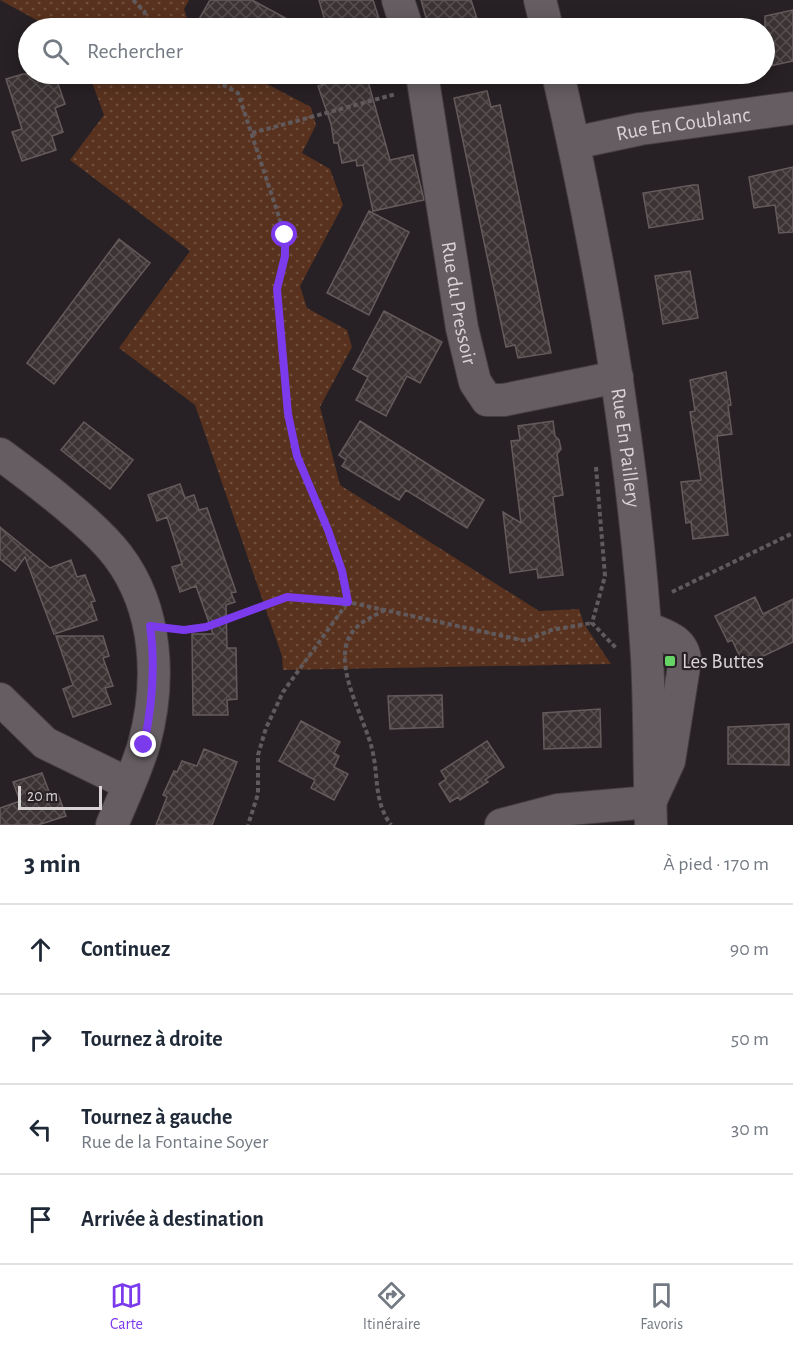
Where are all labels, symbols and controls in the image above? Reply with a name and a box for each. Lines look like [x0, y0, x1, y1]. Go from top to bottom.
search box [18, 18, 775, 84]
icon: search [39, 35, 72, 68]
text: Rechercher [87, 40, 183, 62]
street label: Rue En Coublanc [614, 103, 752, 144]
route start [271, 221, 297, 247]
street label: Rue du Pressoir [438, 240, 481, 367]
street label: Rue En Paillery [608, 386, 644, 509]
place label: Les Buttes [682, 651, 764, 672]
marker: Les Buttes [663, 654, 677, 668]
route end [130, 731, 156, 757]
scale bar [18, 783, 102, 810]
text: 20 m [27, 788, 58, 804]
text: 3 min [24, 851, 81, 877]
text: À pied · 170 m [663, 854, 769, 874]
icon: ahead [24, 933, 57, 966]
text: Continuez [81, 938, 170, 960]
text: 90 m [730, 939, 769, 959]
icon: right [24, 1023, 57, 1056]
text: Tournez à droite [81, 1028, 223, 1050]
text: 50 m [731, 1029, 769, 1049]
text: Tournez à gauche [81, 1106, 232, 1128]
icon: left [24, 1113, 57, 1146]
text: 30 m [731, 1119, 769, 1139]
text: Rue de la Fontaine Soyer [81, 1132, 268, 1152]
icon: arrive [24, 1203, 57, 1236]
text: Arrivée à destination [81, 1208, 264, 1230]
tab: Carte [110, 1279, 143, 1334]
tab: Itinéraire [363, 1279, 420, 1334]
tab: Favoris [640, 1279, 683, 1334]

